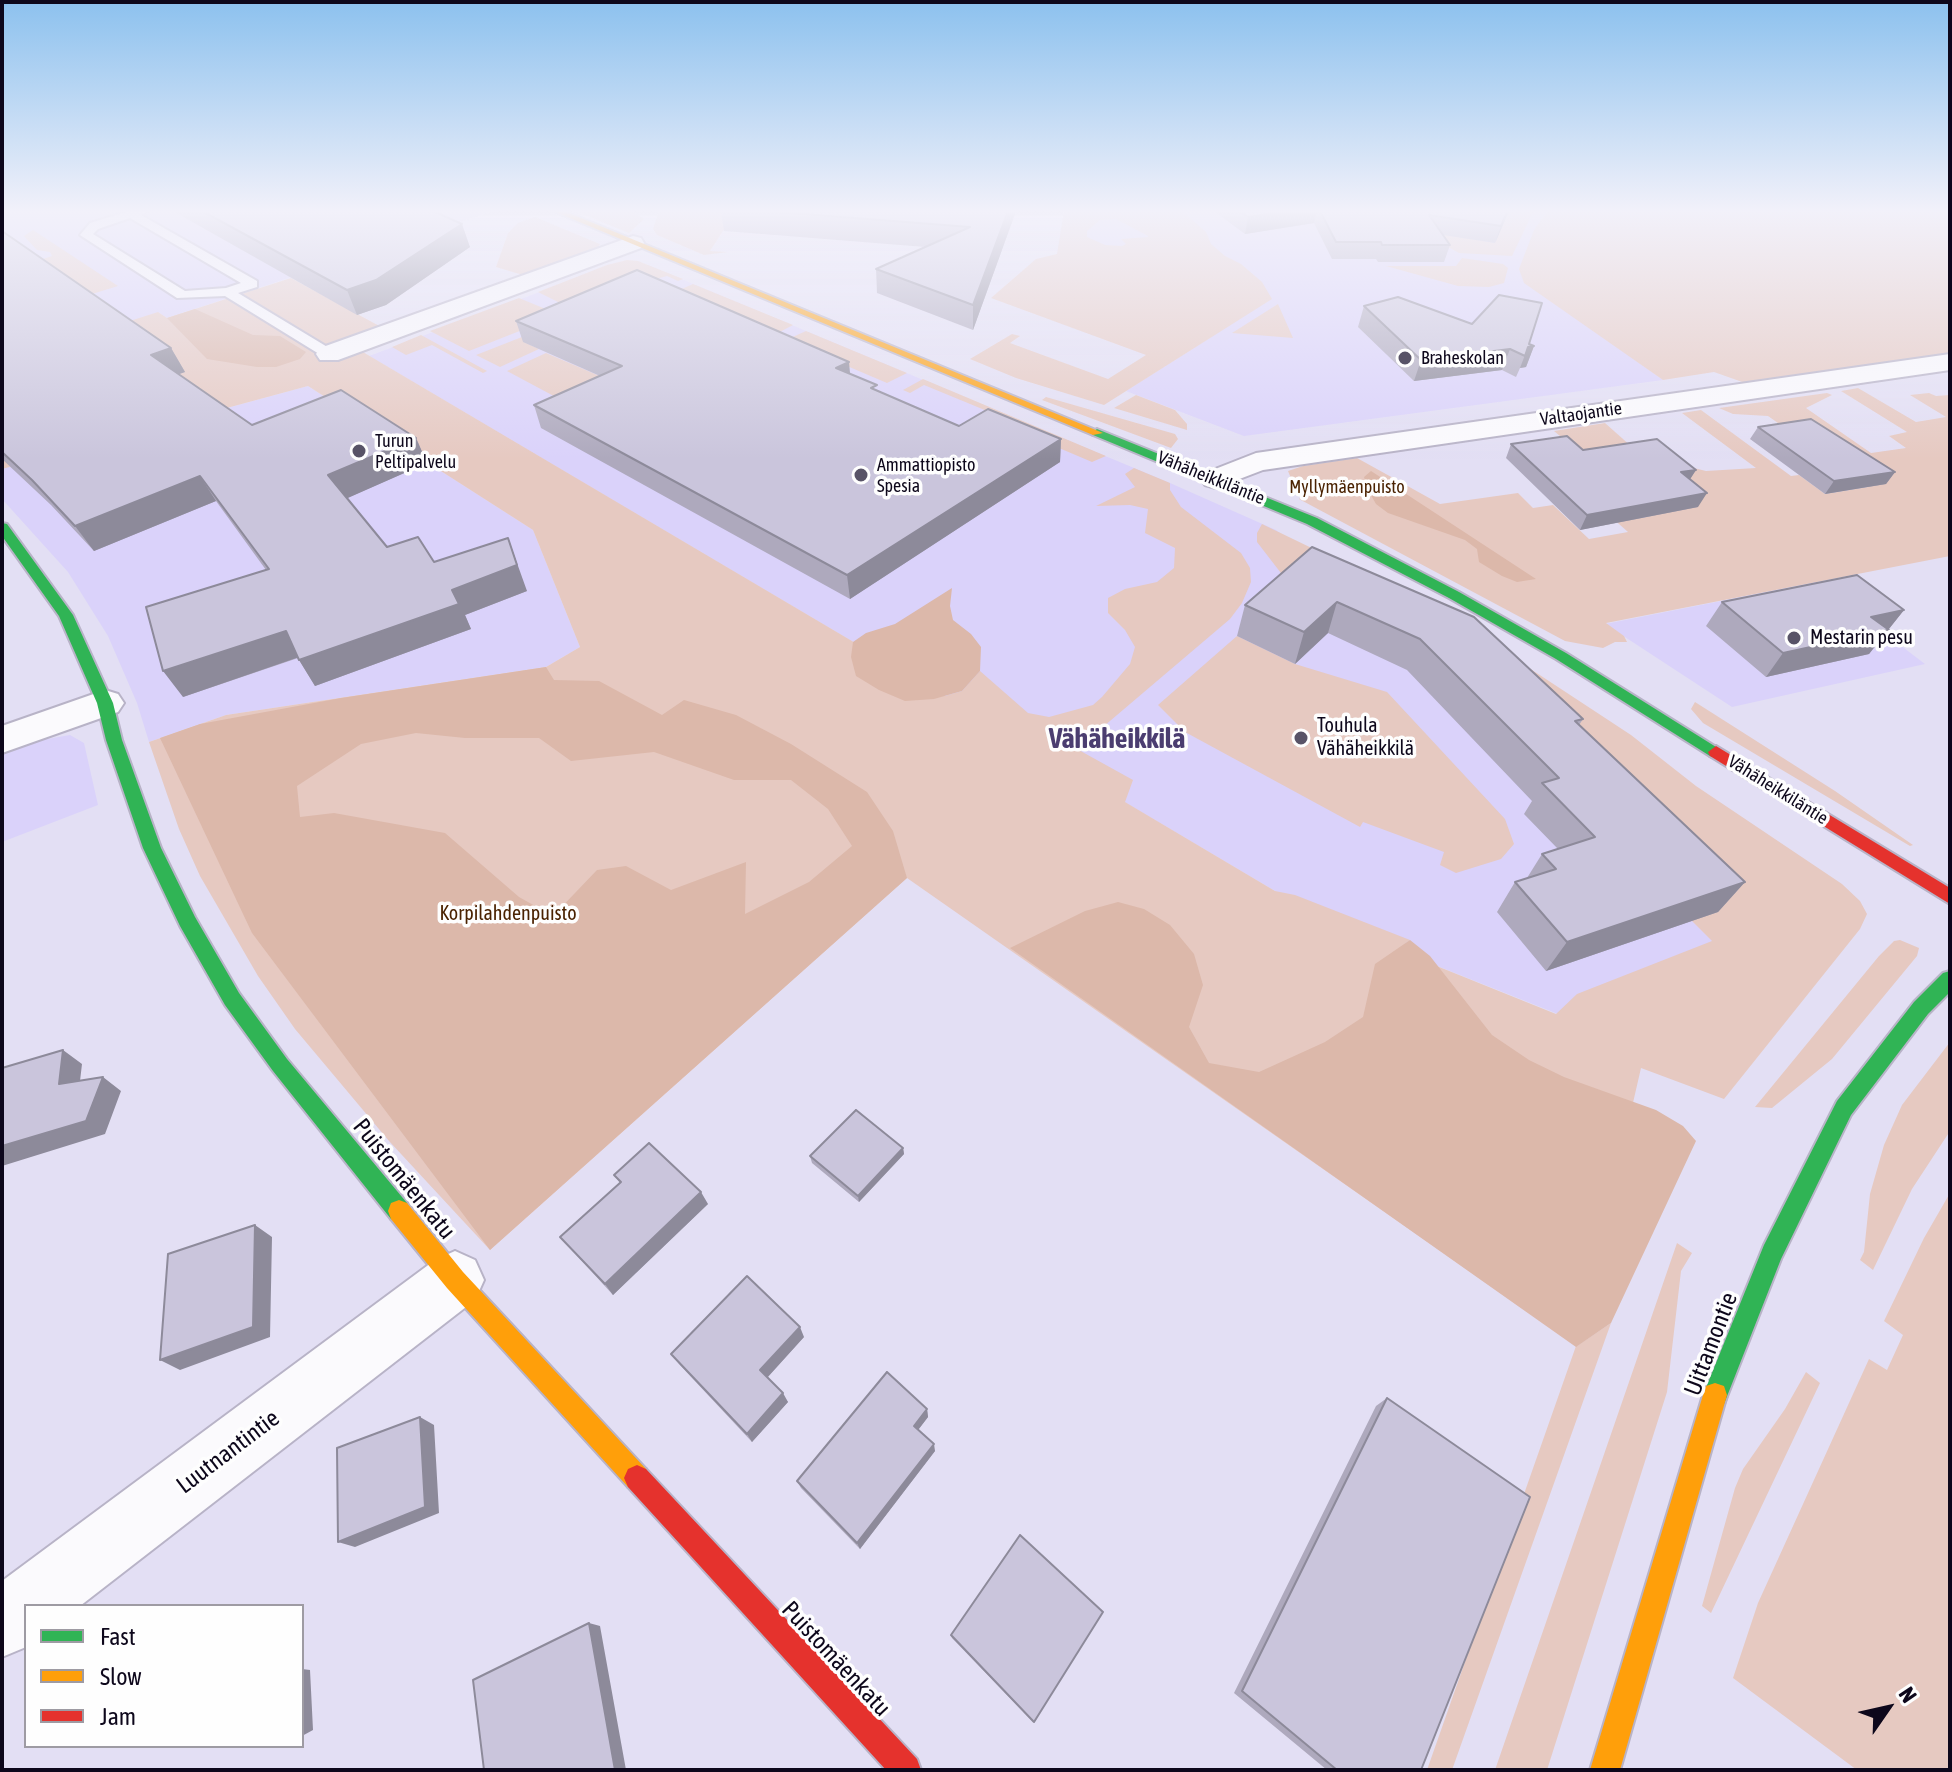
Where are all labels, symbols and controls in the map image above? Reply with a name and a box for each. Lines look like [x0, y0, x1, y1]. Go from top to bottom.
place label: Braheskolan [1421, 347, 1504, 369]
marker: Braheskolan [1396, 349, 1414, 367]
street label: Valtaojantie [1539, 398, 1623, 430]
place label: Turun Peltipalvelu [375, 430, 456, 472]
marker: Turun Peltipalvelu [350, 442, 368, 460]
street label: Vähäheikkiläntie [1154, 447, 1268, 509]
place label: Ammattiopisto Spesia [877, 454, 976, 496]
marker: Ammattiopisto Spesia [852, 466, 870, 484]
park label: Myllymäenpuisto [1289, 476, 1405, 498]
place label: Mestarin pesu [1810, 626, 1913, 650]
marker: Mestarin pesu [1785, 629, 1803, 647]
place label: Touhula Vähäheikkilä [1317, 714, 1414, 761]
district label: Vähäheikkilä [1049, 722, 1185, 756]
marker: Touhula Vähäheikkilä [1292, 729, 1310, 747]
street label: Vähäheikkiläntie [1724, 751, 1832, 829]
park label: Korpilahdenpuisto [439, 902, 577, 926]
street label: Puistomäenkatu [347, 1113, 461, 1245]
street label: Uittamontie [1678, 1288, 1744, 1400]
street label: Luutnantintie [171, 1404, 285, 1500]
street label: Puistomäenkatu [776, 1596, 896, 1722]
legend [24, 1604, 304, 1748]
text: Fast [100, 1623, 136, 1650]
text: Slow [100, 1663, 142, 1690]
north arrow [1848, 1668, 1928, 1748]
text: N [1893, 1682, 1922, 1707]
text: Jam [100, 1703, 136, 1730]

